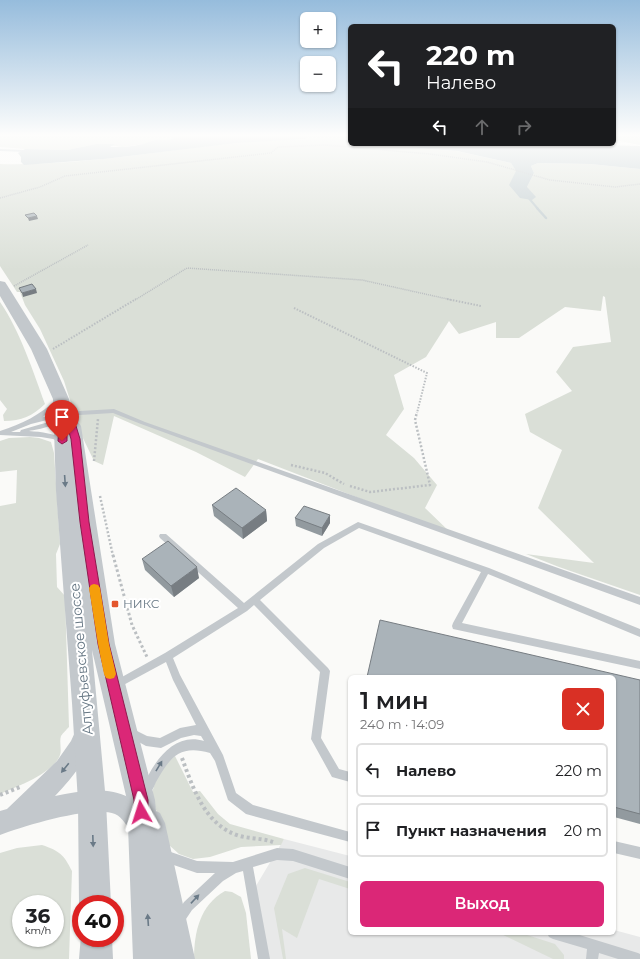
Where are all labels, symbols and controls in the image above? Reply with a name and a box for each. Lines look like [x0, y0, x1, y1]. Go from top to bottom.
map controls [300, 12, 336, 92]
button: + [300, 12, 336, 48]
text: 220 m [426, 38, 515, 72]
icon: left [360, 40, 412, 92]
button: − [300, 56, 336, 92]
text: Налево [426, 72, 496, 94]
icon: left [429, 116, 451, 138]
icon: ahead [471, 116, 493, 138]
icon: right [513, 116, 535, 138]
pin [45, 400, 79, 441]
icon: arrive [51, 406, 73, 428]
one-way arrow [62, 475, 69, 487]
street label: Алтуфьевское шоссе [65, 582, 97, 736]
place label: НИКС [123, 596, 160, 611]
marker: НИКС [110, 599, 120, 609]
text: 1 мин [360, 686, 428, 715]
button: close [562, 688, 604, 730]
text: 240 m · 14:09 [360, 716, 444, 732]
icon: left [362, 759, 384, 781]
one-way arrow [156, 760, 163, 772]
text: Налево [396, 761, 456, 780]
text: 220 m [555, 761, 602, 780]
one-way arrow [60, 763, 69, 774]
position arrow [120, 791, 162, 833]
icon: arrive [362, 819, 384, 841]
text: Пункт назначения [396, 821, 547, 840]
text: 20 m [564, 821, 602, 840]
one-way arrow [90, 835, 96, 848]
button: Выход [360, 881, 604, 927]
one-way arrow [190, 894, 200, 904]
speed limit sign: 40 [72, 895, 124, 947]
text: 36 [26, 904, 50, 928]
one-way arrow [144, 914, 151, 926]
text: km/h [25, 924, 51, 937]

